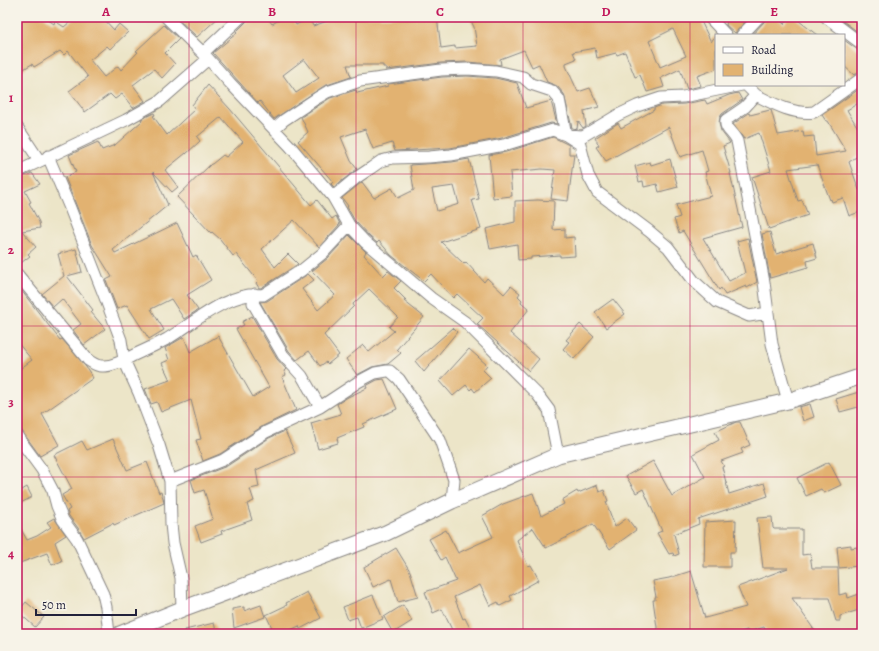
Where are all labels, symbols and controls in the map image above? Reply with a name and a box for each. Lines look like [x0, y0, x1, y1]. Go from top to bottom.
text: A [101, 3, 111, 20]
text: B [268, 3, 276, 20]
text: C [436, 3, 444, 20]
text: D [601, 3, 611, 20]
text: E [770, 3, 778, 20]
legend [715, 34, 845, 86]
text: Road [751, 42, 777, 58]
text: Building [751, 62, 793, 78]
text: 1 [9, 89, 14, 106]
text: 2 [8, 241, 15, 258]
text: 3 [8, 393, 14, 410]
text: 4 [8, 545, 14, 562]
scale bar [36, 591, 136, 617]
text: 50 m [42, 597, 66, 613]

